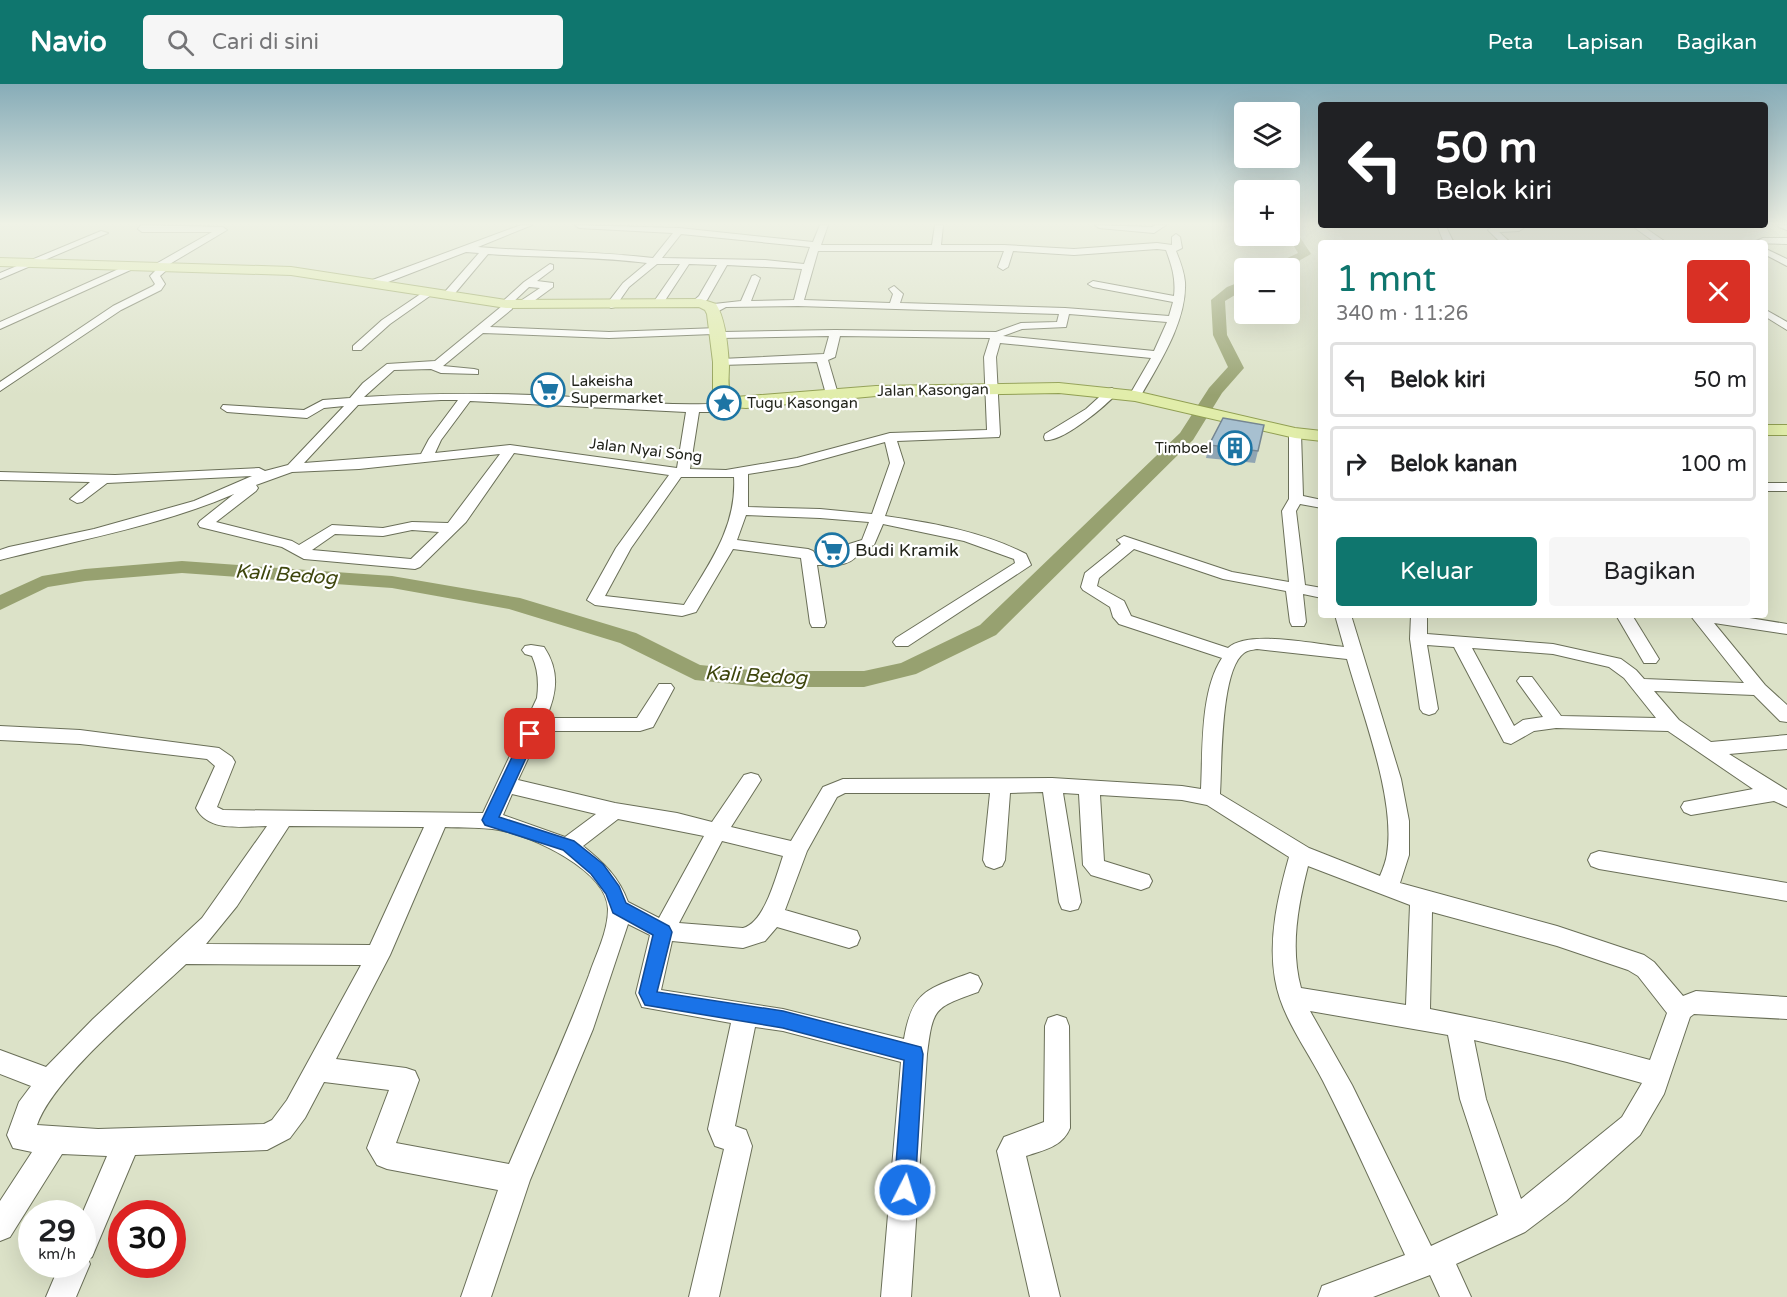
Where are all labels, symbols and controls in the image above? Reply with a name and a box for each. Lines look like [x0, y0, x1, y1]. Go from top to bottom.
search box [143, 15, 563, 69]
text: Navio [30, 25, 107, 59]
icon: search [164, 26, 197, 59]
text: Cari di sini [212, 29, 319, 55]
text: Peta [1488, 30, 1533, 55]
text: Lapisan [1566, 30, 1643, 55]
text: Bagikan [1676, 30, 1757, 55]
map controls [1234, 102, 1300, 324]
button: layers [1234, 102, 1300, 168]
text: 50 m [1435, 123, 1537, 174]
icon: left [1336, 126, 1414, 204]
text: Belok kiri [1435, 174, 1552, 207]
button: + [1234, 180, 1300, 246]
button: − [1234, 258, 1300, 324]
text: 1 mnt [1336, 258, 1436, 301]
button: close [1687, 260, 1750, 323]
text: 340 m · 11:26 [1336, 302, 1468, 326]
icon: left [1339, 363, 1372, 396]
text: Belok kiri [1390, 367, 1486, 393]
text: 50 m [1693, 367, 1747, 393]
supermarket icon: Lakeisha Supermarket [530, 372, 566, 408]
place label: Lakeisha Supermarket [571, 372, 663, 407]
street label: Jalan Kasongan [877, 380, 989, 400]
place icon: Tugu Kasongan [706, 385, 742, 421]
place label: Tugu Kasongan [747, 394, 858, 412]
building icon: Timboel [1217, 430, 1253, 466]
street label: Jalan Nyai Song [589, 434, 703, 466]
place label: Timboel [1155, 439, 1212, 457]
icon: right [1339, 447, 1372, 480]
text: Belok kanan [1390, 451, 1517, 477]
text: 100 m [1680, 451, 1747, 477]
supermarket icon: Budi Kramik [814, 532, 850, 568]
button: Keluar [1336, 537, 1537, 606]
button: Bagikan [1549, 537, 1750, 606]
place label: Budi Kramik [855, 539, 959, 561]
water label: Kali Bedog [234, 559, 339, 591]
water label: Kali Bedog [704, 661, 809, 691]
pin [504, 708, 555, 759]
icon: arrive [513, 717, 546, 750]
position arrow [873, 1158, 937, 1222]
speed limit sign: 30 [108, 1200, 186, 1278]
text: 29 [38, 1213, 76, 1250]
text: km/h [38, 1245, 76, 1263]

